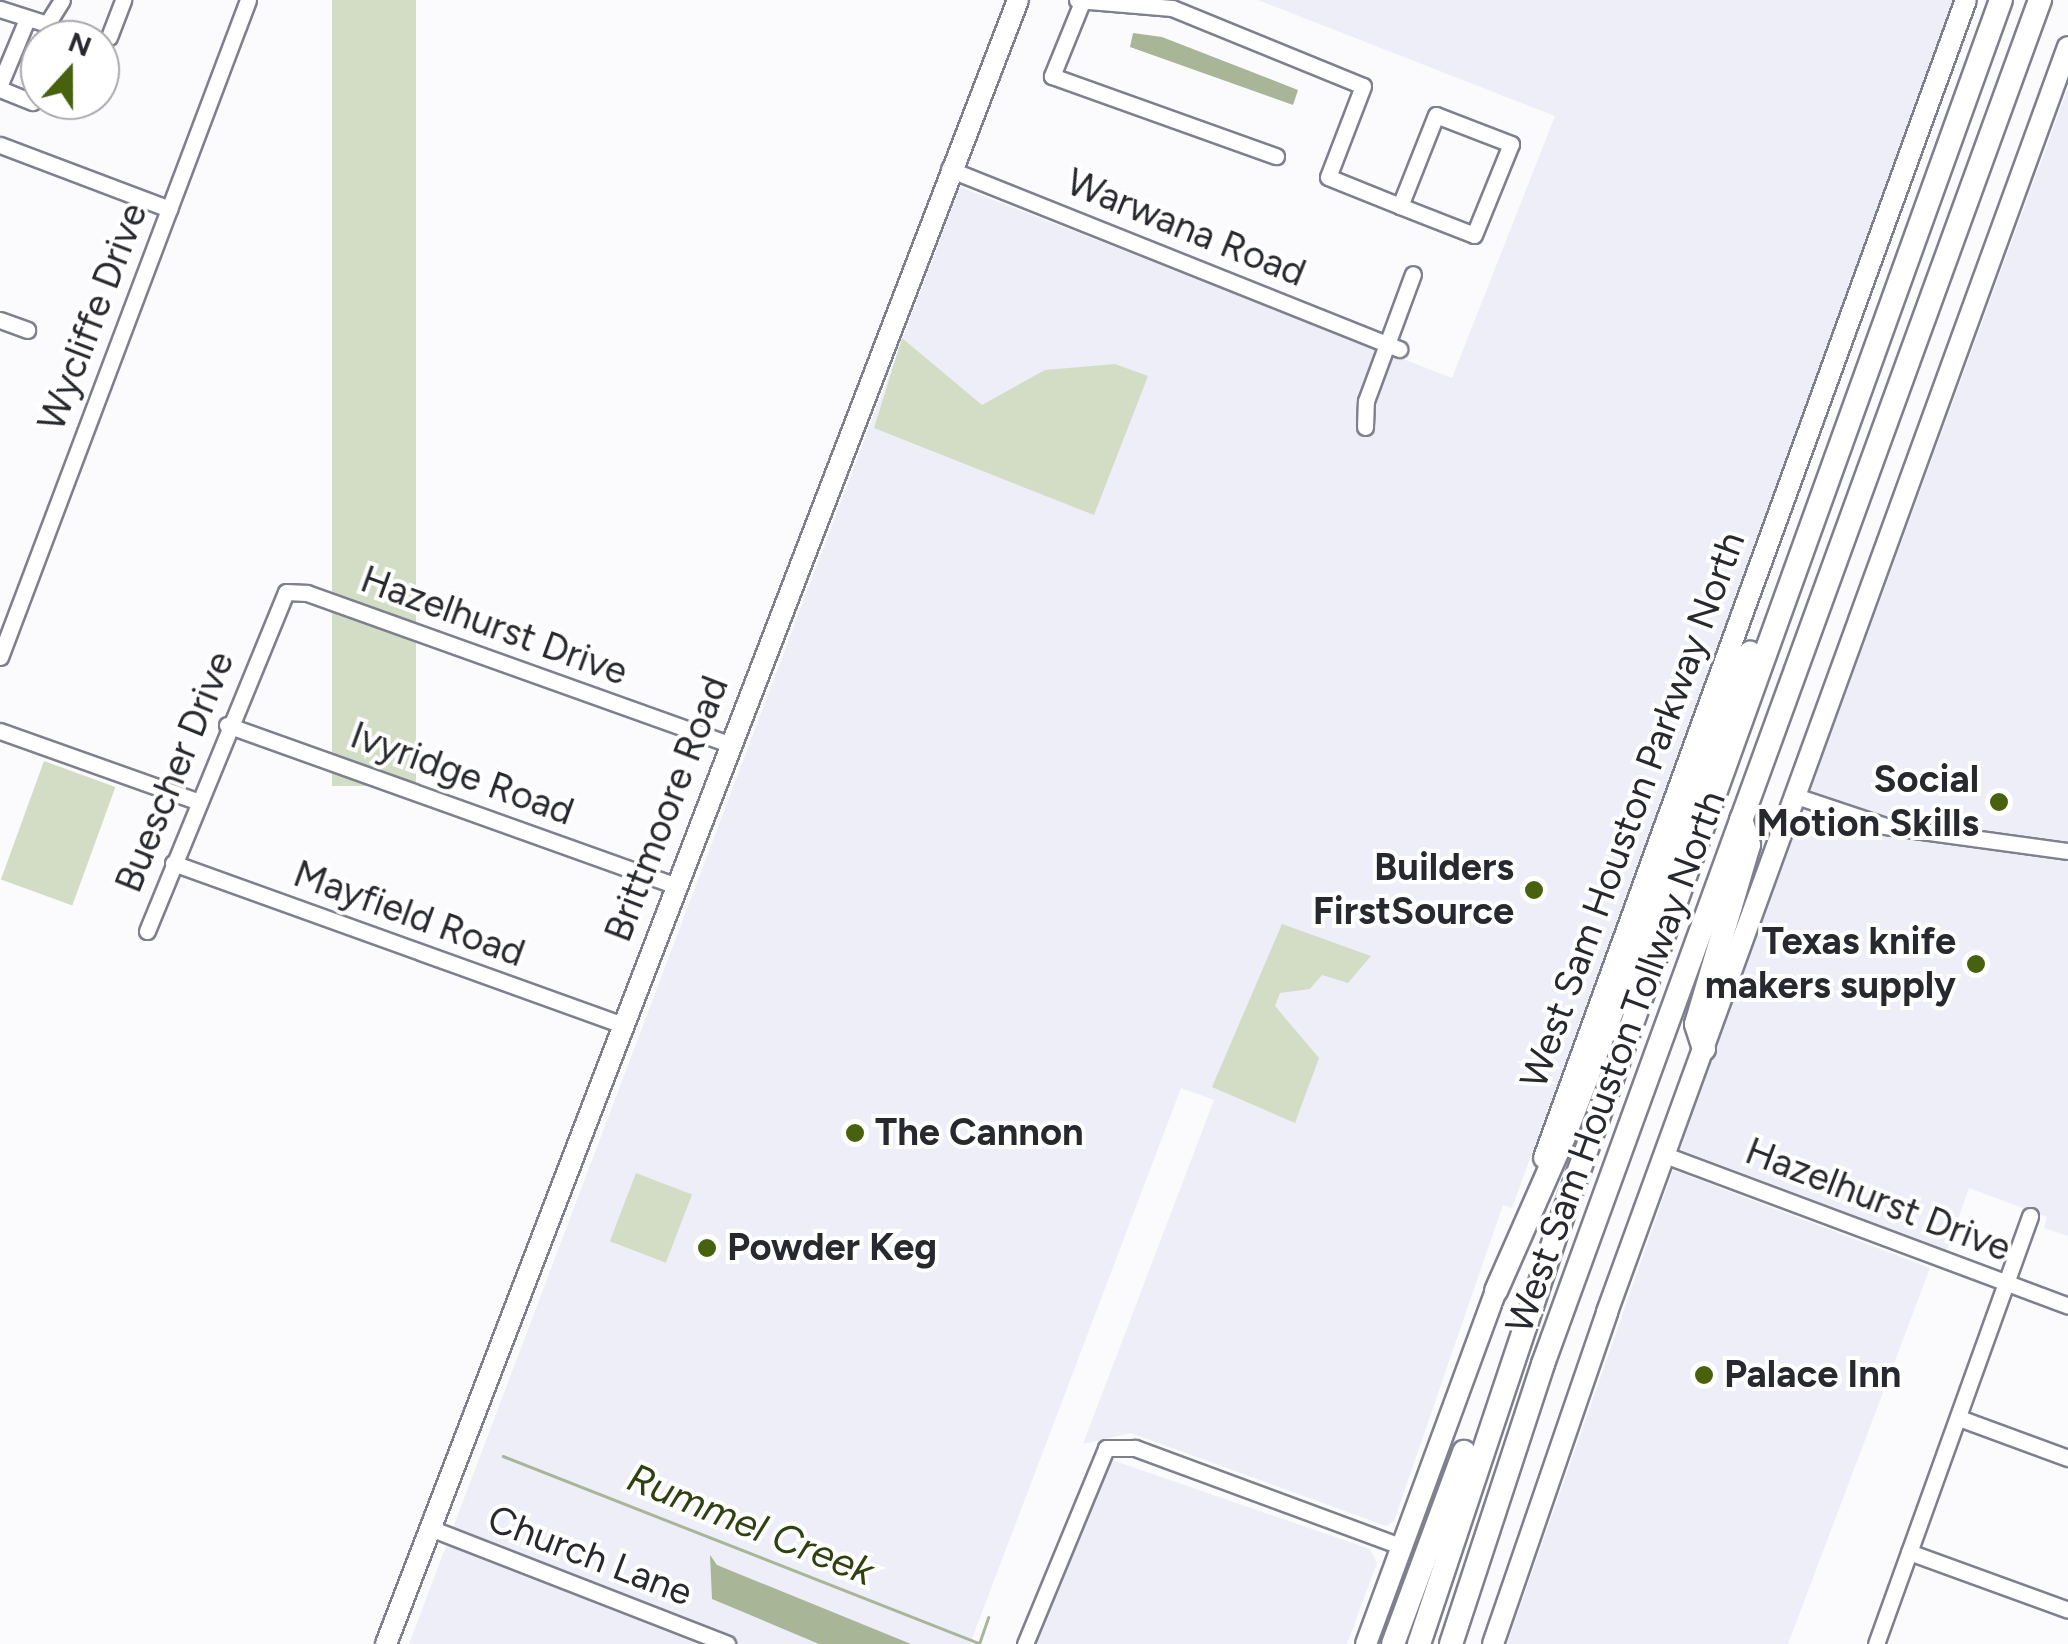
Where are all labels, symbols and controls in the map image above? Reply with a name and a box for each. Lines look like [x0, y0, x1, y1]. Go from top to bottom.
north arrow [20, 20, 120, 120]
text: N [64, 24, 96, 64]
street label: Warwana Road [1060, 159, 1312, 297]
street label: Wycliffe Drive [29, 197, 157, 437]
street label: West Sam Houston Parkway North [1511, 526, 1755, 1094]
street label: Hazelhurst Drive [355, 557, 633, 695]
street label: Buescher Drive [106, 645, 244, 899]
street label: Brittmoore Road [595, 670, 739, 948]
street label: Ivyridge Road [344, 713, 580, 835]
place label: Social Motion Skills [1757, 757, 1979, 846]
street label: West Sam Houston Tollway North [1497, 785, 1735, 1339]
marker: Social Motion Skills [1988, 791, 2010, 813]
place label: Builders FirstSource [1313, 845, 1514, 934]
street label: Mayfield Road [287, 851, 531, 977]
marker: Builders FirstSource [1523, 879, 1545, 901]
place label: Texas knife makers supply [1705, 919, 1956, 1008]
marker: Texas knife makers supply [1965, 953, 1987, 975]
place label: The Cannon [875, 1110, 1084, 1156]
marker: The Cannon [844, 1122, 866, 1144]
street label: Hazelhurst Drive [1739, 1128, 2017, 1272]
place label: Powder Keg [727, 1225, 937, 1271]
marker: Powder Keg [696, 1237, 718, 1259]
place label: Palace Inn [1724, 1352, 1901, 1398]
marker: Palace Inn [1693, 1364, 1715, 1386]
water label: Rummel Creek [621, 1453, 881, 1595]
street label: Church Lane [482, 1496, 698, 1616]

